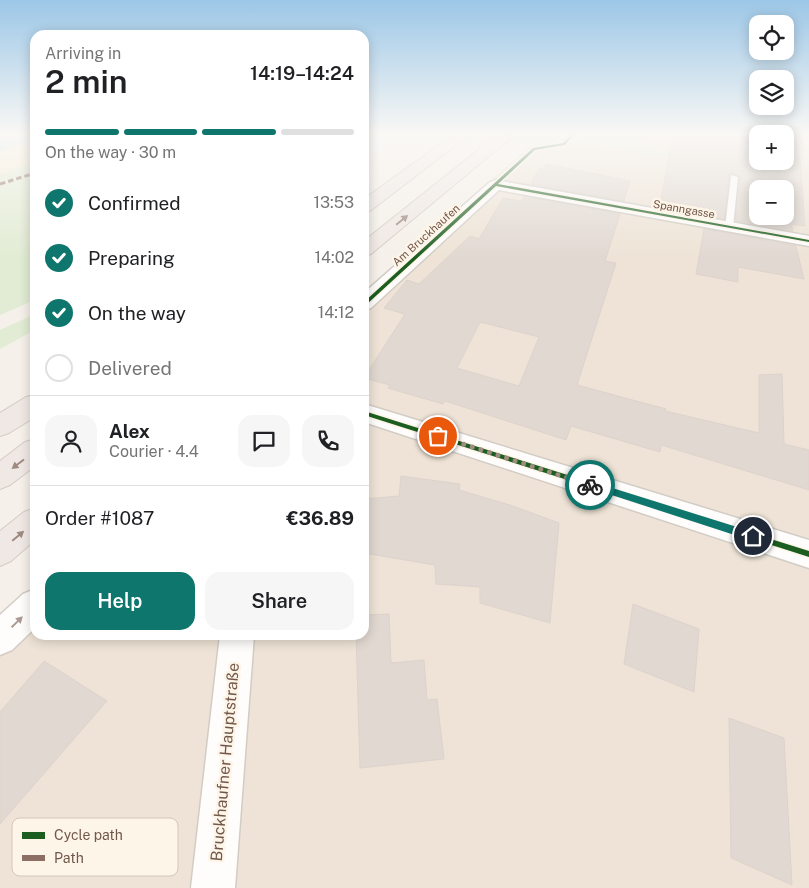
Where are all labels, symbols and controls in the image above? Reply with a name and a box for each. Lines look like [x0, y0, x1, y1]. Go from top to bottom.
map controls [749, 15, 794, 225]
button: locate [749, 15, 794, 60]
text: Arriving in [45, 44, 121, 63]
text: 14:19–14:24 [250, 62, 354, 84]
text: 2 min [45, 63, 128, 100]
button: layers [749, 70, 794, 115]
button: + [749, 125, 794, 170]
text: On the way · 30 m [45, 143, 176, 162]
button: − [749, 180, 794, 225]
icon: check [45, 189, 73, 217]
text: Confirmed [88, 192, 181, 214]
text: 13:53 [313, 193, 354, 212]
street label: Spanngasse [652, 198, 716, 220]
street label: Am Bruckhaufen [390, 202, 462, 268]
one-way arrow [395, 214, 408, 225]
icon: check [45, 244, 73, 272]
text: Preparing [88, 247, 175, 269]
text: 14:02 [314, 248, 354, 267]
icon: check [45, 299, 73, 327]
text: On the way [88, 302, 186, 324]
text: 14:12 [318, 303, 354, 322]
text: Delivered [88, 357, 172, 379]
button: person [45, 415, 97, 467]
button: chat [238, 415, 290, 467]
button: phone [302, 415, 354, 467]
pin [417, 415, 459, 457]
text: Alex [109, 420, 150, 442]
icon: bag [424, 422, 452, 450]
text: Courier · 4.4 [109, 442, 199, 461]
one-way arrow [11, 458, 24, 469]
courier [565, 460, 615, 510]
icon: bike [576, 471, 604, 499]
text: Order #1087 [45, 507, 154, 529]
text: €36.89 [286, 507, 354, 529]
pin [732, 515, 774, 557]
icon: home [739, 522, 767, 550]
one-way arrow [11, 530, 23, 542]
button: Help [45, 572, 195, 630]
button: Share [205, 572, 354, 630]
one-way arrow [11, 616, 23, 628]
street label: Bruckhaufner Hauptstraße [207, 662, 243, 862]
legend [12, 818, 178, 876]
text: Cycle path [54, 827, 123, 843]
text: Path [54, 850, 84, 866]

